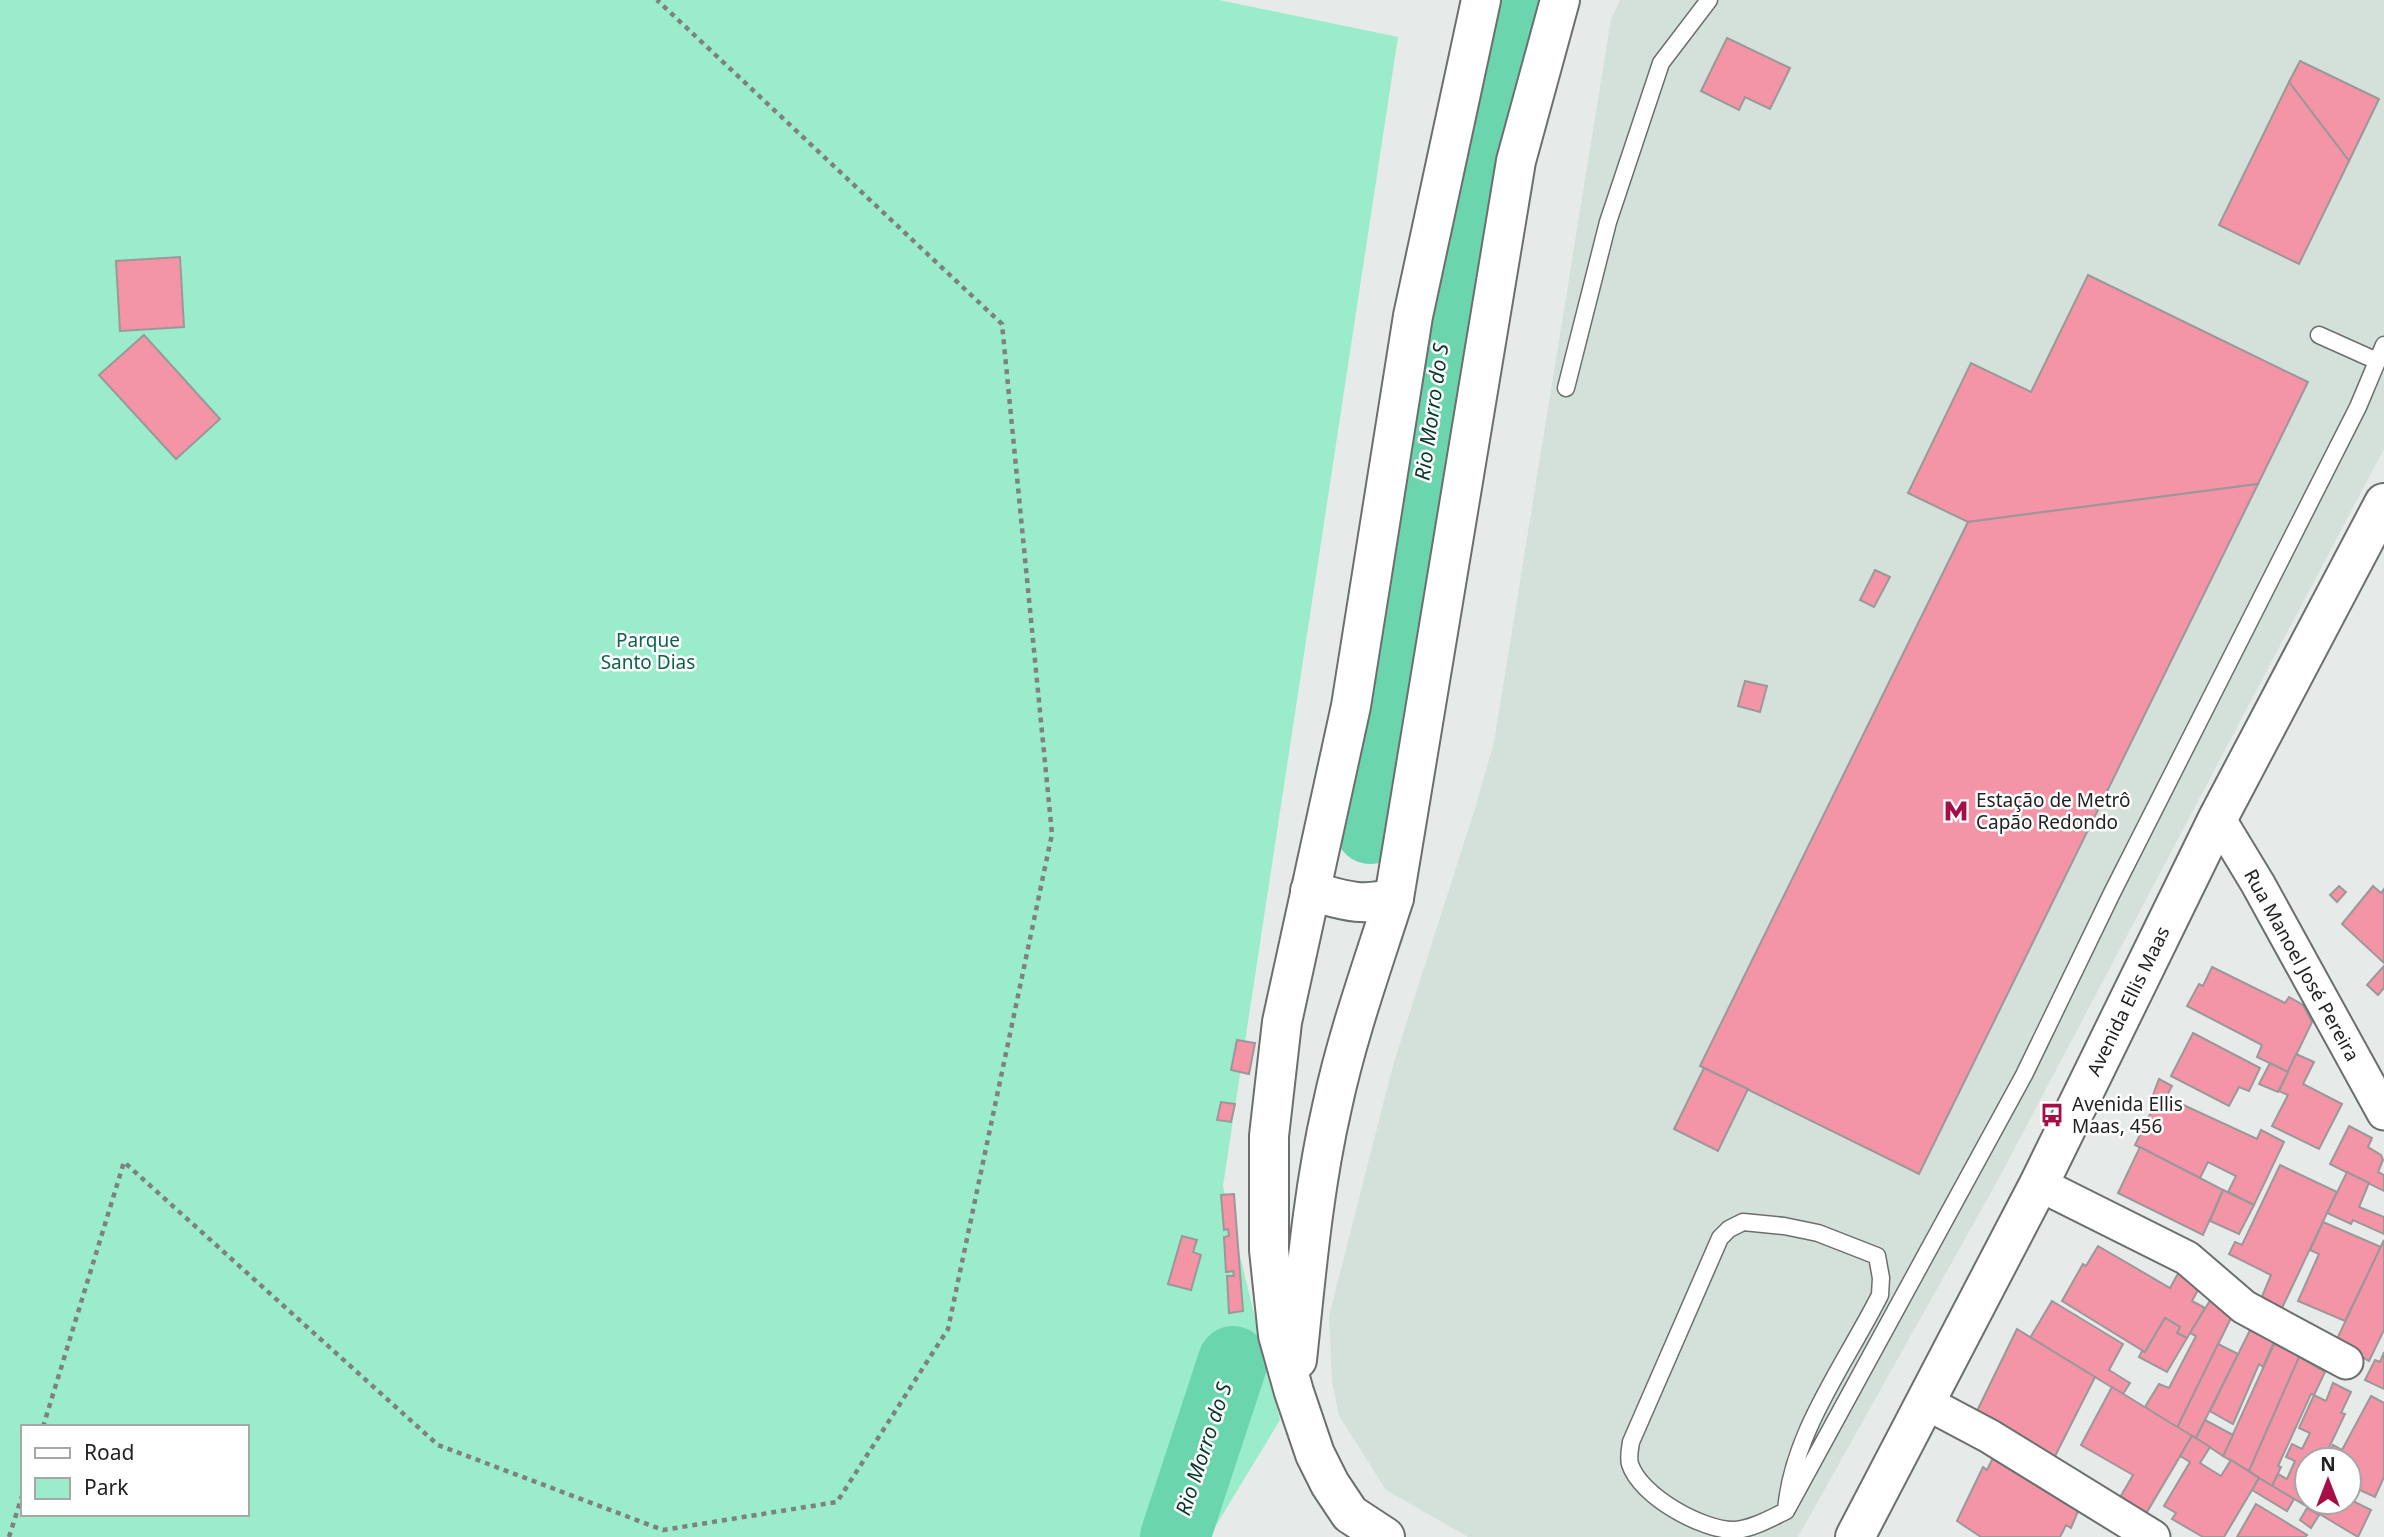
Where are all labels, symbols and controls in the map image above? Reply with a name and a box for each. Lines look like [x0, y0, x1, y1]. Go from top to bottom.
water label: Rio Morro do S [1408, 341, 1455, 482]
park label: Parque Santo Dias [601, 627, 695, 675]
place label: Estação de Metrô Capão Redondo [1976, 787, 2131, 835]
metro station icon: Estação de Metrô Capão Redondo [1942, 797, 1970, 825]
street label: Rua Manoel José Pereira [2238, 864, 2366, 1066]
street label: Avenida Ellis Maas [2080, 922, 2176, 1080]
place label: Avenida Ellis Maas, 456 [2072, 1091, 2183, 1139]
bus stop icon: Avenida Ellis Maas, 456 [2038, 1101, 2066, 1129]
water label: Rio Morro do S [1168, 1378, 1238, 1519]
legend [21, 1425, 248, 1516]
text: Road [84, 1438, 134, 1466]
north arrow [2293, 1446, 2363, 1516]
text: N [2320, 1451, 2336, 1477]
text: Park [84, 1473, 129, 1501]

